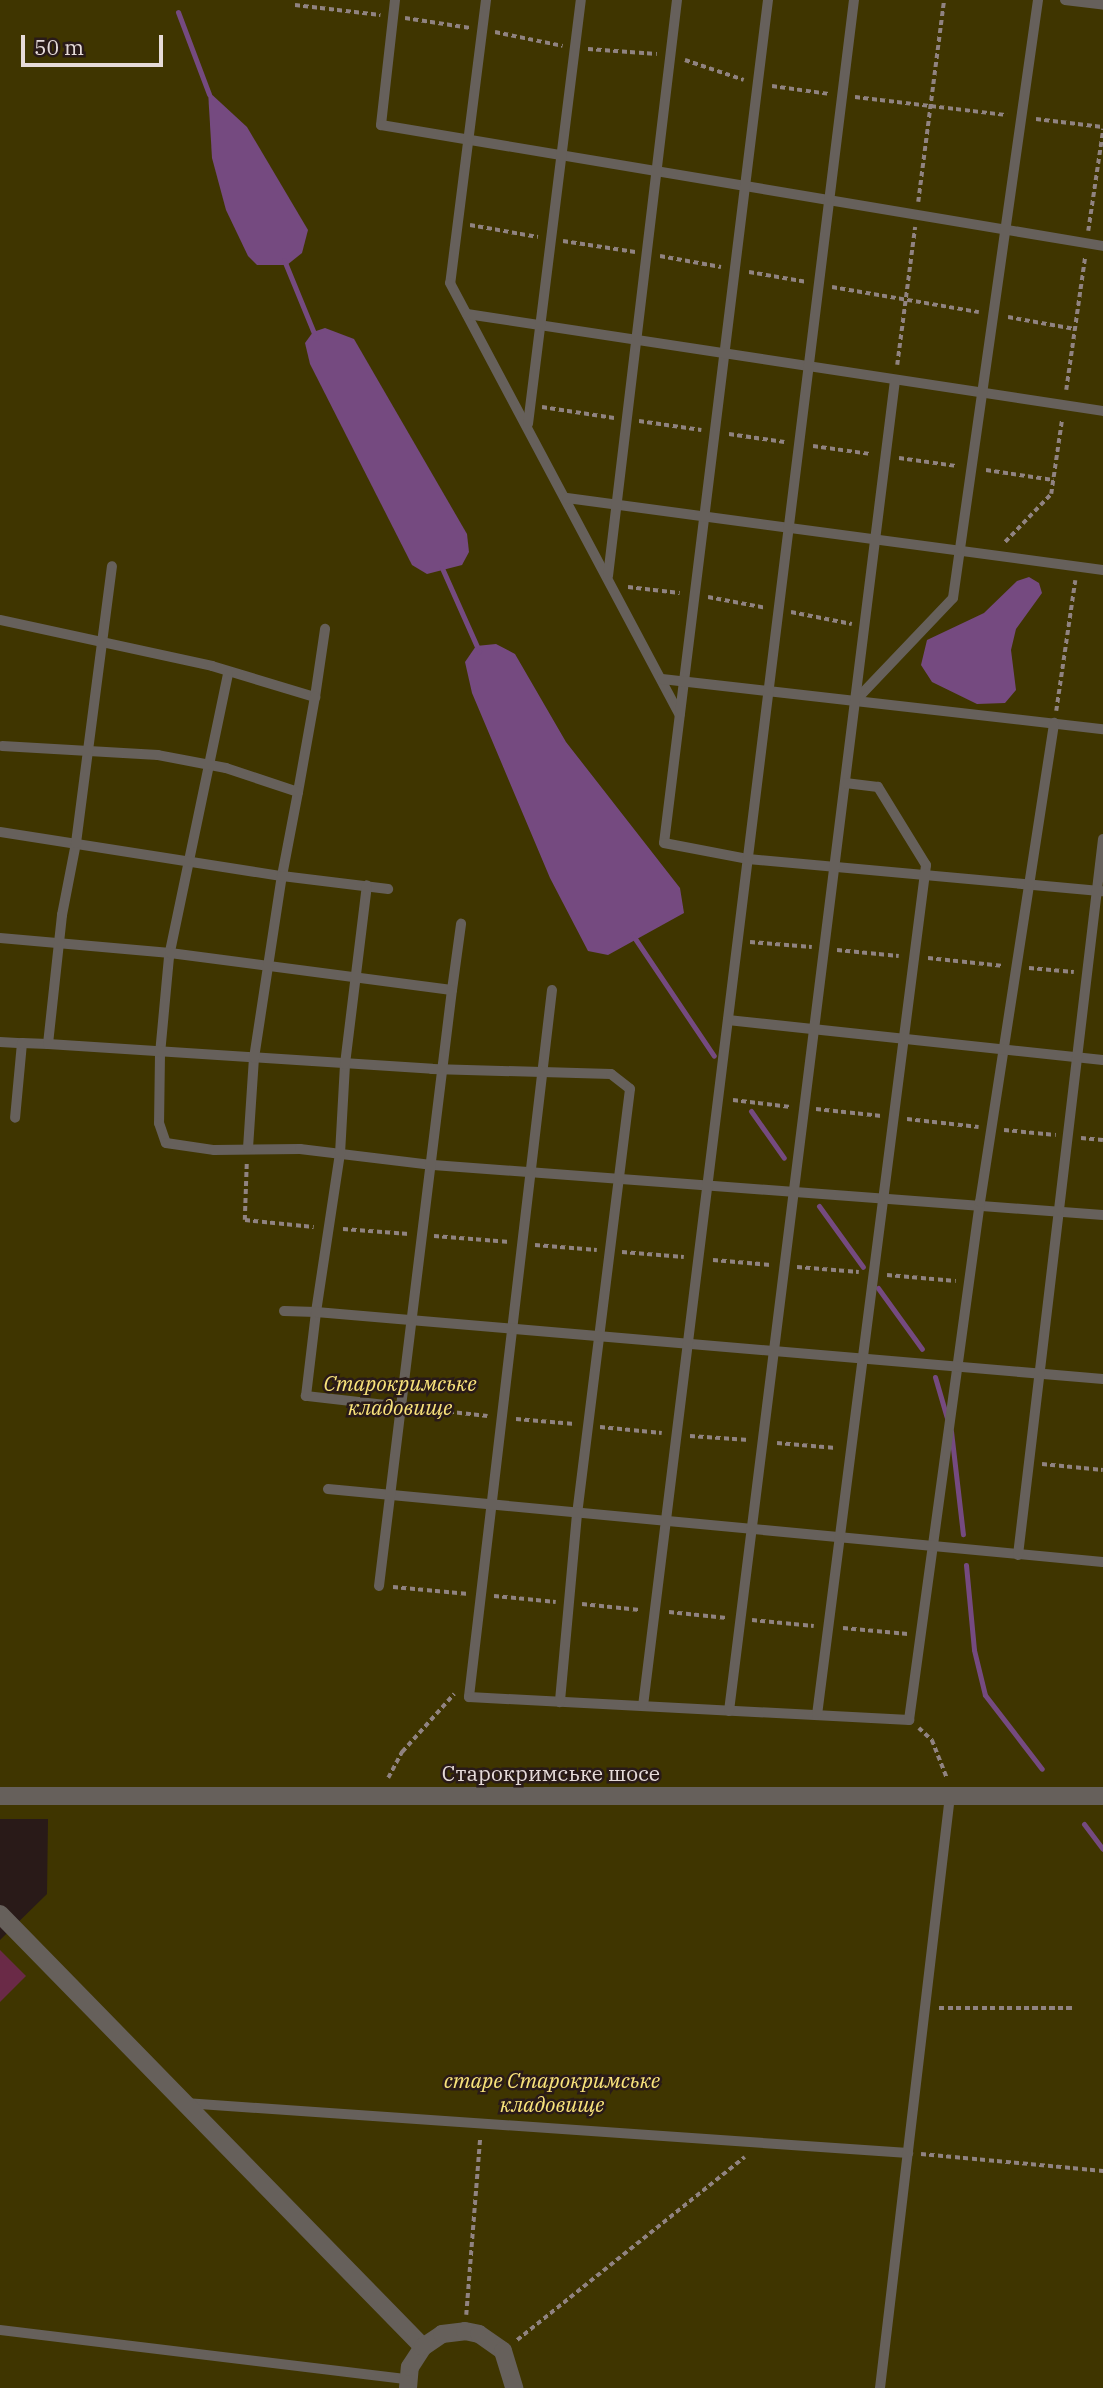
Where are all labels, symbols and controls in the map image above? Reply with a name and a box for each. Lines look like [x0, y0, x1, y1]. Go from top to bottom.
scale bar [24, 21, 166, 65]
text: 50 m [34, 33, 84, 61]
park label: Старокримське кладовище [323, 1370, 477, 1420]
street label: Старокримське шосе [442, 1760, 660, 1786]
park label: старе Старокримське кладовище [444, 2067, 660, 2117]

